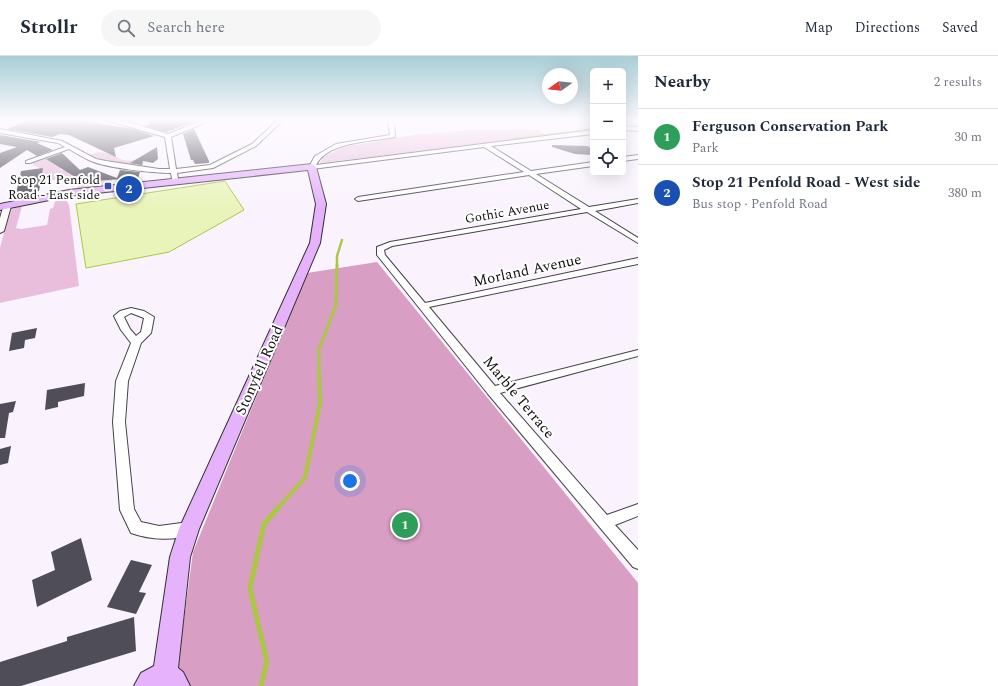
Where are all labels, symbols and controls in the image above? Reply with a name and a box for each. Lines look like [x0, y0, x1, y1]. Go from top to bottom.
search box [101, 10, 381, 46]
text: Strollr [20, 13, 77, 42]
text: Search here [147, 16, 225, 39]
icon: search [115, 17, 137, 39]
text: Map [805, 17, 833, 38]
text: Directions [855, 17, 920, 38]
text: Saved [942, 17, 978, 38]
north arrow [542, 68, 578, 104]
map controls [590, 68, 626, 176]
button: + [590, 68, 626, 104]
text: Nearby [654, 69, 710, 95]
text: 2 results [934, 72, 982, 92]
button: − [590, 104, 626, 140]
text: Ferguson Conservation Park [692, 115, 888, 138]
text: 1 [663, 127, 671, 147]
text: 30 m [955, 127, 982, 147]
text: Park [692, 138, 719, 158]
button: locate [590, 140, 626, 176]
place label: Stop 21 Penfold Road - East side [8, 170, 100, 205]
text: Stop 21 Penfold Road - West side [692, 171, 920, 194]
pin: 2 [116, 174, 142, 204]
marker: Stop 21 Penfold Road - East side [103, 181, 113, 191]
text: 2 [663, 183, 671, 203]
text: 380 m [948, 183, 982, 203]
text: Bus stop · Penfold Road [692, 194, 828, 214]
street label: Gothic Avenue [463, 195, 551, 229]
street label: Morland Avenue [471, 248, 584, 293]
street label: Stonyfell Road [229, 322, 290, 419]
street label: Marble Terrace [477, 351, 560, 444]
your location [340, 471, 360, 491]
pin: 1 [392, 510, 418, 540]

